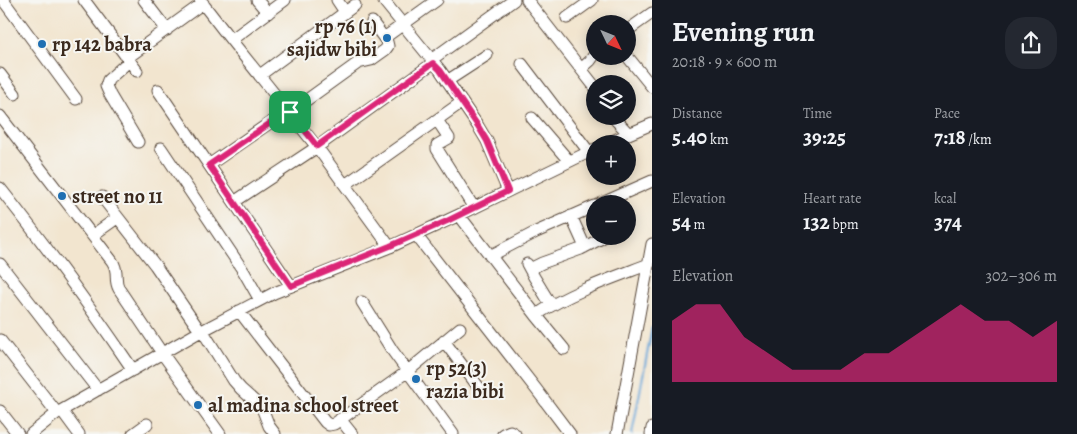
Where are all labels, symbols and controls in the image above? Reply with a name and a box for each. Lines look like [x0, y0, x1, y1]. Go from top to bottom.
place label: rp 76 (1) sajidw bibi [287, 13, 377, 63]
text: Evening run [672, 13, 815, 51]
north arrow [586, 15, 636, 65]
map controls [586, 15, 636, 245]
button: share [1005, 17, 1057, 69]
place label: rp 142 babra [52, 31, 152, 58]
marker: rp 76 (1) sajidw bibi [381, 32, 393, 44]
marker: rp 142 babra [36, 38, 48, 50]
text: 20:18 · 9 × 600 m [672, 51, 777, 73]
button: layers [586, 75, 636, 125]
pin [269, 91, 311, 133]
icon: arrive [276, 98, 304, 126]
text: Distance [672, 104, 722, 123]
text: Time [803, 104, 832, 123]
text: Pace [934, 104, 960, 123]
text: 5.40 [672, 123, 707, 151]
text: 39:25 [803, 123, 846, 151]
text: 7:18 [934, 123, 966, 151]
text: km [707, 130, 729, 149]
text: /km [966, 130, 992, 149]
button: + [586, 135, 636, 185]
place label: street no 11 [72, 183, 163, 210]
text: Elevation [672, 189, 726, 208]
text: Heart rate [803, 189, 861, 208]
text: kcal [934, 189, 956, 208]
marker: street no 11 [56, 190, 68, 202]
button: − [586, 195, 636, 245]
text: 54 [672, 208, 691, 236]
text: 132 [803, 208, 830, 236]
text: 374 [934, 208, 962, 236]
text: m [691, 215, 705, 234]
text: bpm [830, 215, 859, 234]
text: Elevation [672, 265, 733, 287]
text: 302–306 m [985, 265, 1057, 287]
place label: rp 52(3) razia bibi [426, 355, 504, 405]
marker: rp 52(3) razia bibi [410, 373, 422, 385]
place label: al madina school street [208, 392, 399, 419]
marker: al madina school street [192, 399, 204, 411]

